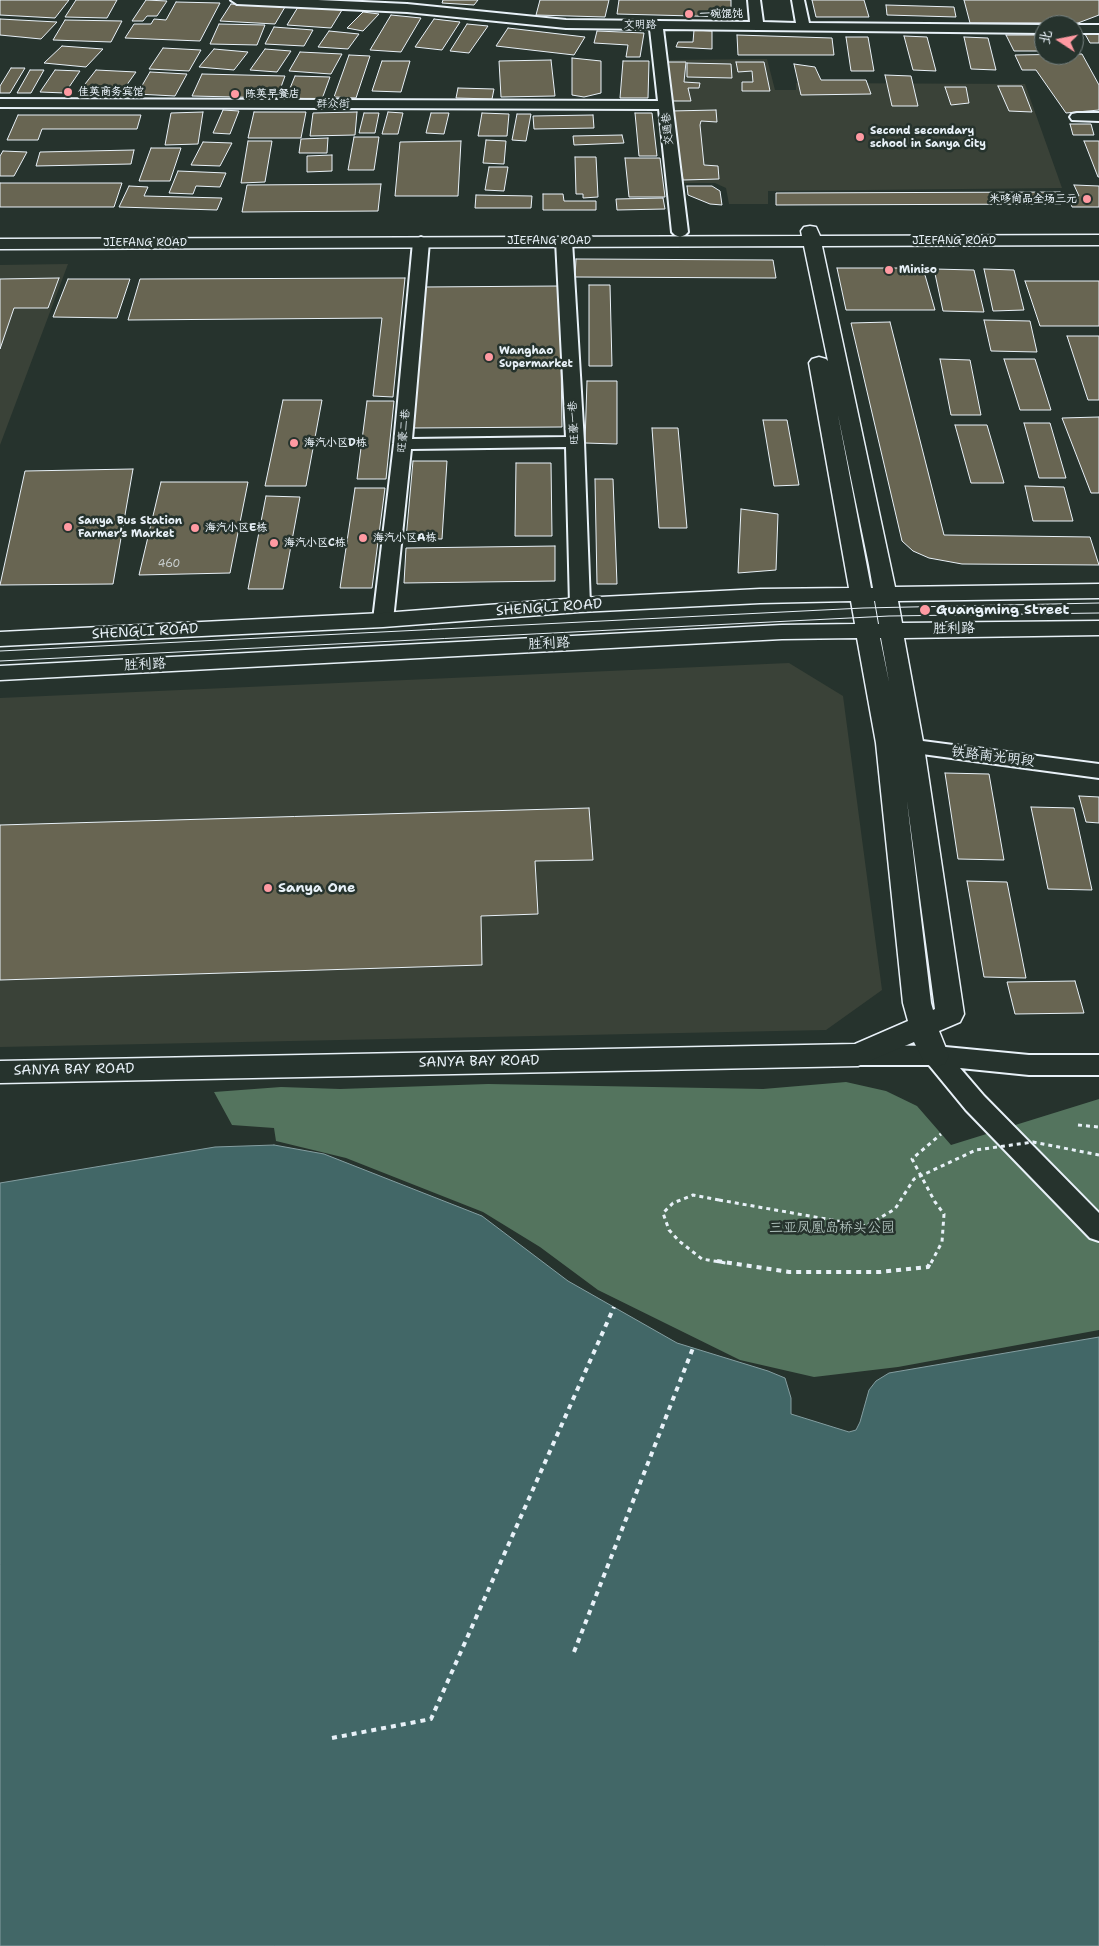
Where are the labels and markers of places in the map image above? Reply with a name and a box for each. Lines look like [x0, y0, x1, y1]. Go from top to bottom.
place label: 一碗馄饨 [699, 7, 743, 21]
marker: 一碗馄饨 [683, 8, 695, 20]
place label: 佳英商务宾馆 [78, 85, 144, 99]
marker: 佳英商务宾馆 [62, 86, 74, 98]
place label: 陈英早餐店 [245, 87, 300, 101]
marker: 陈英早餐店 [229, 88, 241, 100]
place label: Second secondary school in Sanya City [870, 124, 986, 150]
marker: Second secondary school in Sanya City [854, 131, 866, 143]
place label: 米哆尚品全场三元 [989, 192, 1077, 206]
marker: 米哆尚品全场三元 [1081, 193, 1093, 205]
place label: Miniso [899, 263, 937, 277]
marker: Miniso [883, 264, 895, 276]
place label: Wanghao Supermarket [499, 344, 573, 370]
marker: Wanghao Supermarket [483, 351, 495, 363]
place label: 海汽小区D栋 [304, 436, 367, 450]
marker: 海汽小区D栋 [288, 437, 300, 449]
place label: Sanya Bus Station Farmer’s Market [78, 514, 182, 540]
marker: Sanya Bus Station Farmer’s Market [62, 521, 74, 533]
place label: 海汽小区E栋 [205, 521, 267, 535]
marker: 海汽小区E栋 [189, 522, 201, 534]
place label: 海汽小区A栋 [373, 531, 436, 545]
marker: 海汽小区A栋 [357, 532, 369, 544]
place label: 海汽小区C栋 [284, 536, 346, 550]
marker: 海汽小区C栋 [268, 537, 280, 549]
place label: Guangming Street [936, 602, 1069, 618]
marker: Guangming Street [918, 603, 932, 617]
place label: Sanya One [278, 880, 355, 896]
marker: Sanya One [262, 882, 274, 894]

